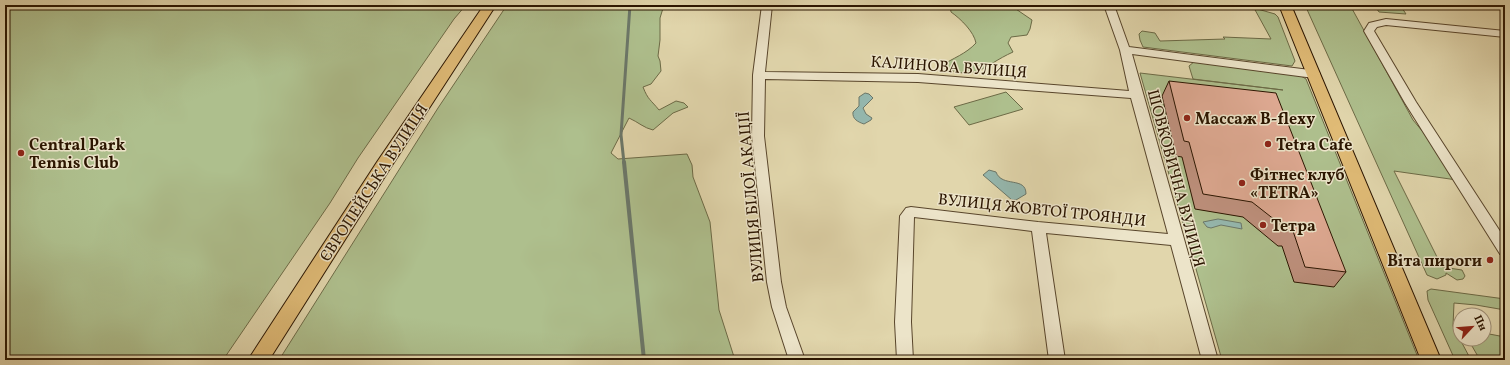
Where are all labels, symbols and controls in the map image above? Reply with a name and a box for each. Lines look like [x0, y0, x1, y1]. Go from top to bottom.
street label: КАЛИНОВА ВУЛИЦЯ [870, 52, 1028, 84]
street label: ШОВКОВИЧНА ВУЛИЦЯ [1141, 87, 1209, 270]
street label: ЄВРОПЕЙСЬКА ВУЛИЦЯ [315, 100, 434, 266]
place label: Массаж B-flexy [1195, 109, 1315, 131]
street label: ВУЛИЦЯ БІЛОЇ АКАЦІЇ [734, 110, 770, 283]
marker: Массаж B-flexy [1182, 113, 1192, 123]
place label: Central Park Tennis Club [29, 135, 125, 175]
place label: Tetra Cafe [1276, 135, 1352, 157]
marker: Tetra Cafe [1263, 139, 1273, 149]
marker: Central Park Tennis Club [16, 148, 26, 158]
place label: Фітнес клуб «TETRA» [1250, 165, 1344, 205]
marker: Фітнес клуб «TETRA» [1237, 178, 1247, 188]
street label: ВУЛИЦЯ ЖОВТОЇ ТРОЯНДИ [937, 189, 1147, 233]
place label: Тетра [1271, 216, 1316, 238]
marker: Тетра [1258, 220, 1268, 230]
place label: Віта пироги [1387, 251, 1482, 273]
marker: Віта пироги [1485, 255, 1495, 265]
north arrow [1452, 307, 1492, 347]
text: Пн [1469, 313, 1490, 334]

